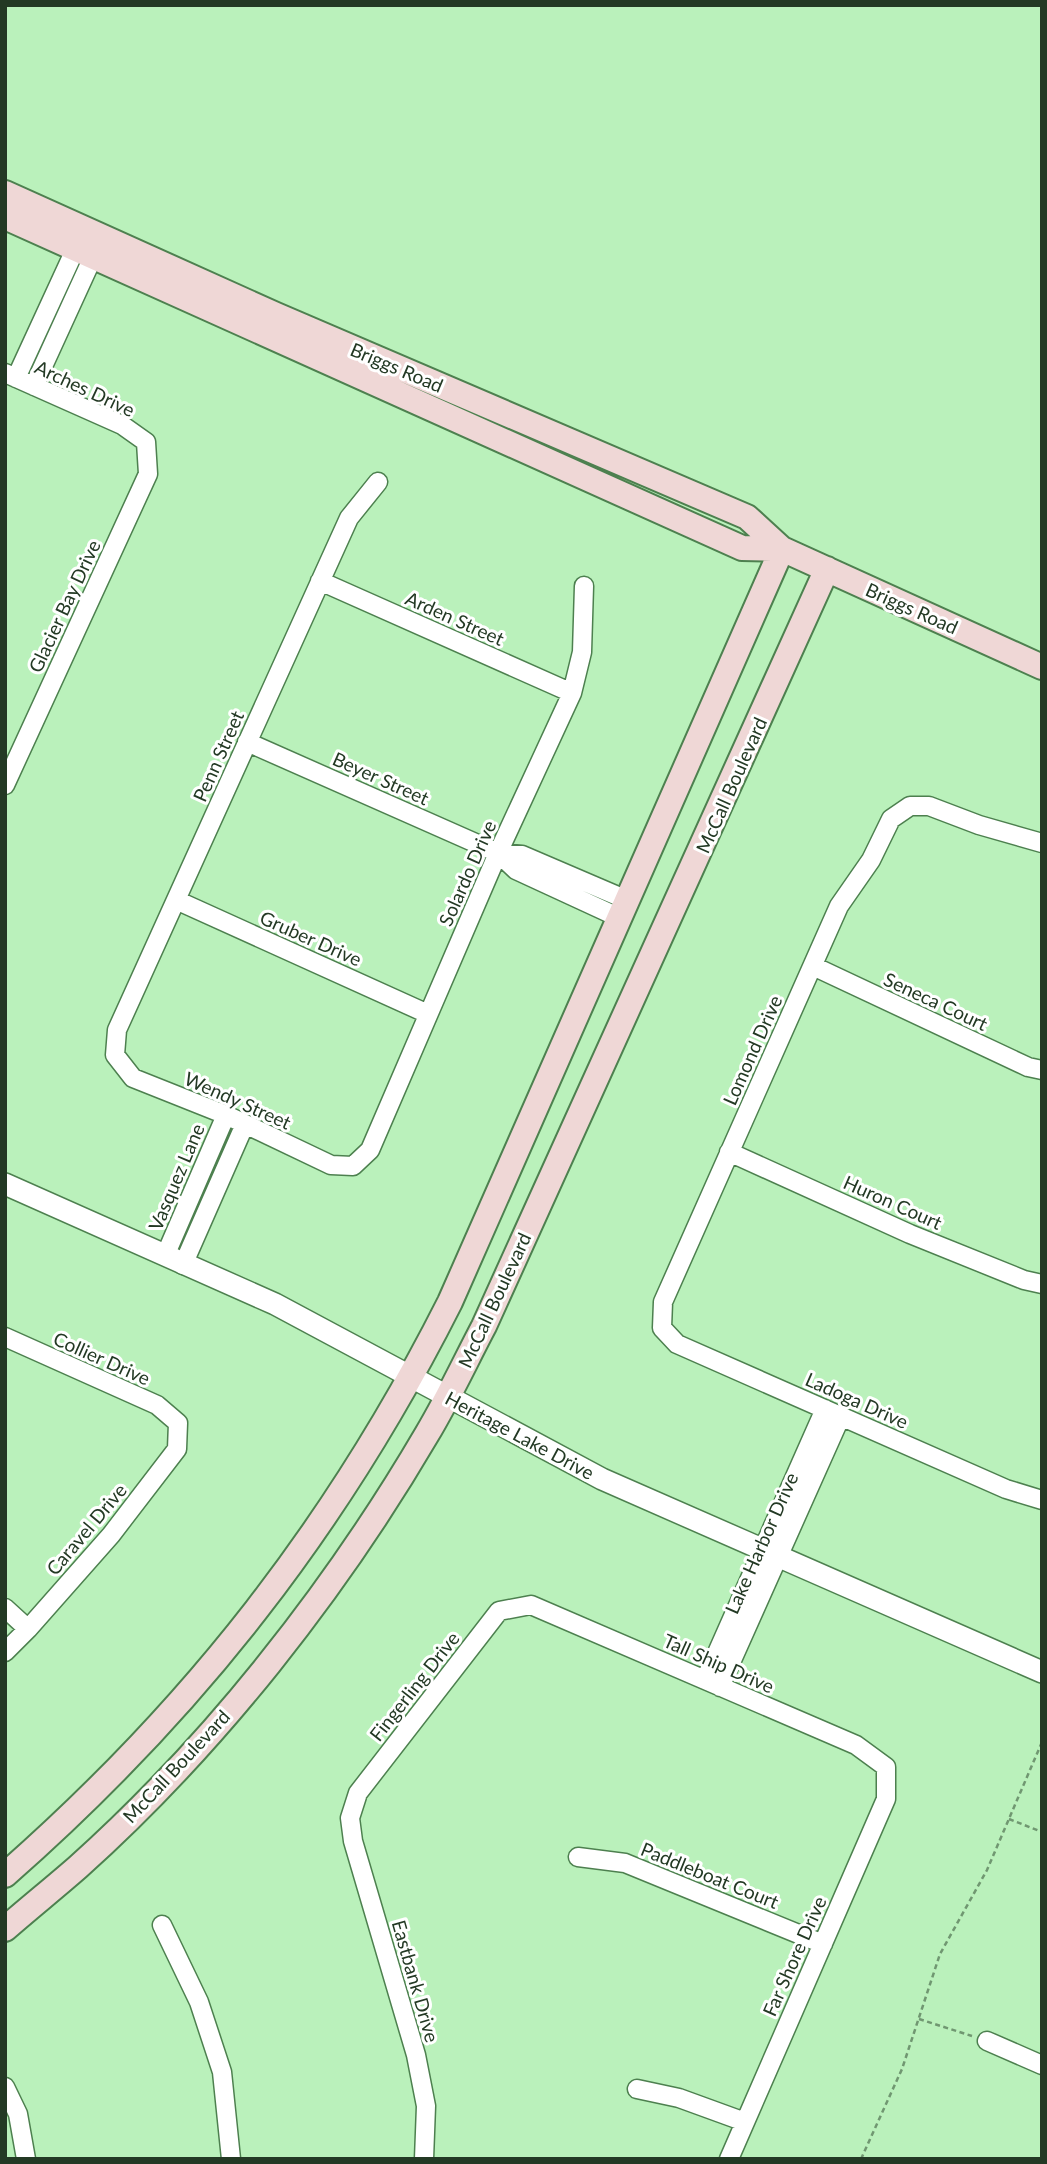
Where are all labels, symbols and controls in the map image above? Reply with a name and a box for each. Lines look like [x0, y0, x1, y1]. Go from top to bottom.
street label: Briggs Road [347, 337, 447, 397]
street label: Arches Drive [31, 355, 139, 421]
street label: Glacier Bay Drive [23, 536, 105, 676]
street label: Briggs Road [862, 577, 962, 639]
street label: Arden Street [402, 586, 508, 650]
street label: Penn Street [188, 707, 248, 805]
street label: McCall Boulevard [691, 714, 771, 856]
street label: Beyer Street [329, 747, 433, 810]
street label: Solardo Drive [433, 817, 501, 929]
street label: Gruber Drive [257, 905, 365, 971]
street label: Seneca Court [880, 967, 992, 1035]
street label: Lomond Drive [718, 992, 786, 1108]
street label: Wendy Street [181, 1066, 295, 1134]
street label: Vasquez Lane [143, 1120, 209, 1234]
street label: Huron Court [840, 1170, 946, 1234]
street label: McCall Boulevard [453, 1229, 535, 1371]
street label: Collier Drive [50, 1326, 154, 1390]
street label: Ladoga Drive [802, 1367, 912, 1433]
street label: Heritage Lake Drive [442, 1386, 598, 1484]
street label: Lake Harbor Drive [720, 1469, 802, 1617]
street label: Caravel Drive [41, 1479, 131, 1579]
street label: Fingerling Drive [364, 1627, 464, 1745]
street label: Tall Ship Drive [660, 1628, 778, 1698]
street label: McCall Boulevard [118, 1705, 234, 1827]
street label: Paddleboat Court [638, 1837, 782, 1913]
street label: Far Shore Drive [757, 1893, 831, 2019]
street label: Eastbank Drive [388, 1917, 444, 2045]

